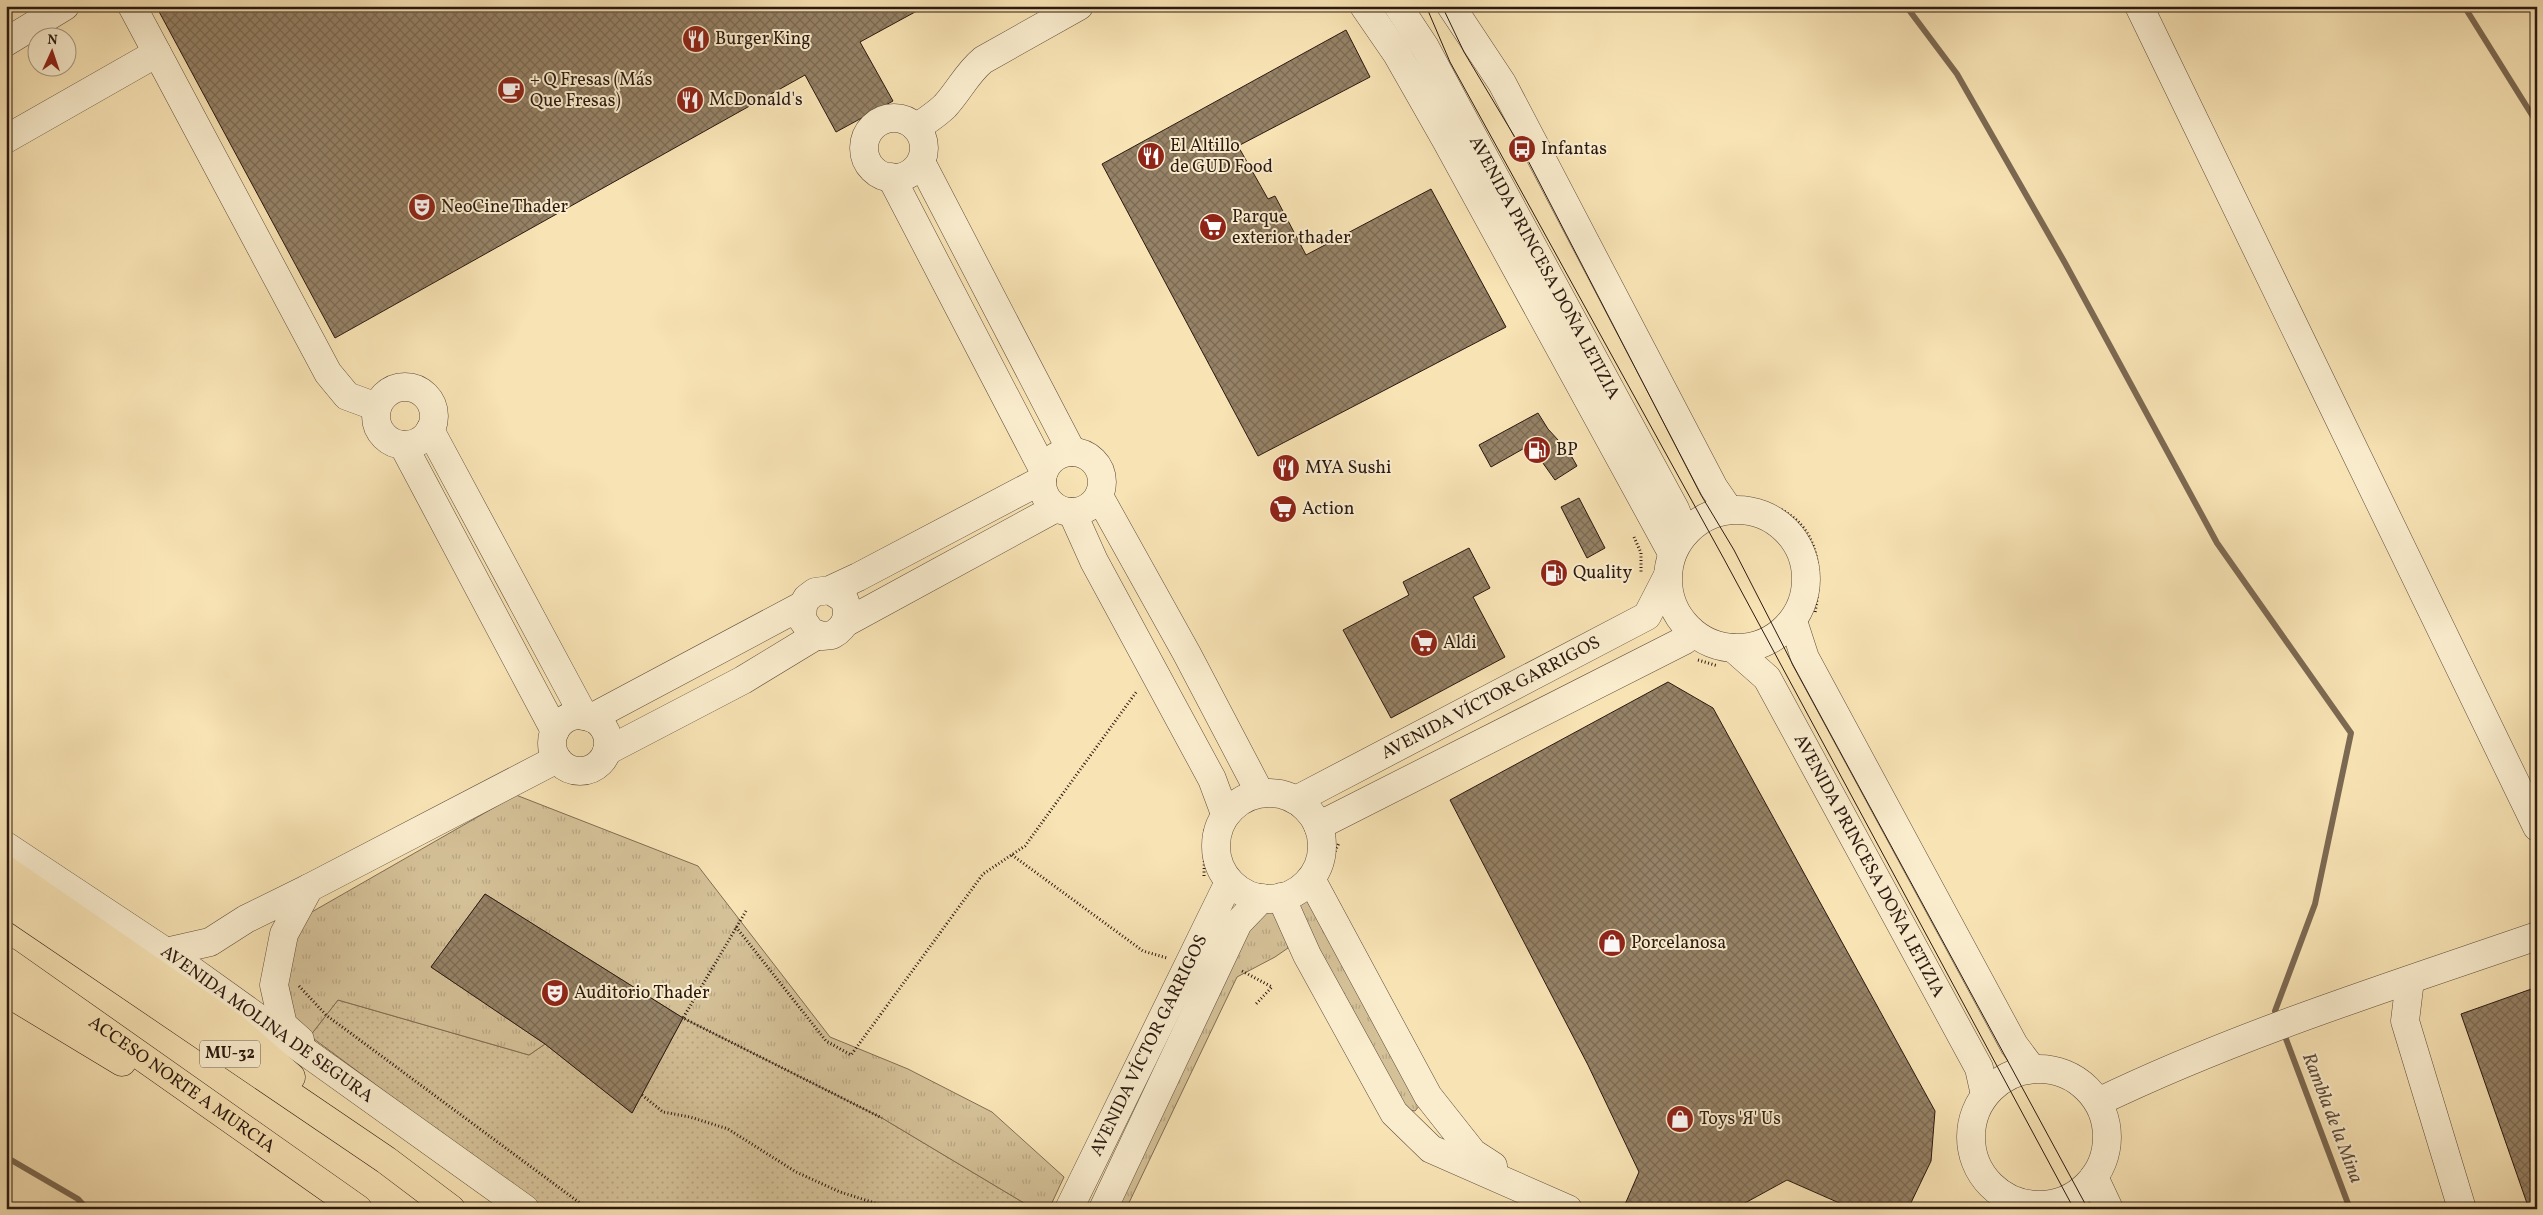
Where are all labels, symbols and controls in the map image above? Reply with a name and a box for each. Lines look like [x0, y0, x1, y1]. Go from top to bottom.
restaurant icon: Burger King [681, 24, 711, 54]
place label: Burger King [715, 27, 810, 52]
north arrow [28, 28, 78, 78]
text: N [47, 31, 58, 50]
place label: + Q Fresas (Más Que Fresas) [530, 68, 653, 114]
cafe icon: + Q Fresas (Más Que Fresas) [496, 75, 526, 105]
restaurant icon: McDonald's [675, 85, 705, 115]
place label: McDonald's [709, 88, 803, 113]
street label: AVENIDA PRINCESA DOÑA LETIZIA [1463, 132, 1626, 404]
place label: El Altillo de GUD Food [1170, 134, 1273, 180]
bus stop icon: Infantas [1507, 134, 1537, 164]
place label: Infantas [1541, 137, 1607, 162]
restaurant icon: El Altillo de GUD Food [1136, 141, 1166, 171]
theatre icon: NeoCine Thader [407, 192, 437, 222]
place label: NeoCine Thader [441, 195, 569, 220]
place label: Parque exterior thader [1232, 205, 1351, 251]
supermarket icon: Parque exterior thader [1198, 212, 1228, 242]
fuel station icon: BP [1522, 435, 1552, 465]
place label: BP [1556, 438, 1578, 463]
restaurant icon: MYA Sushi [1271, 453, 1301, 483]
place label: MYA Sushi [1305, 456, 1392, 481]
supermarket icon: Action [1268, 494, 1298, 524]
place label: Action [1302, 497, 1355, 522]
fuel station icon: Quality [1539, 558, 1569, 588]
place label: Quality [1573, 561, 1632, 586]
supermarket icon: Aldi [1409, 628, 1439, 658]
street label: AVENIDA VÍCTOR GARRIGOS [1377, 630, 1605, 766]
place label: Aldi [1443, 631, 1477, 656]
street label: AVENIDA PRINCESA DOÑA LETIZIA [1787, 730, 1951, 1002]
shop icon: Porcelanosa [1597, 928, 1627, 958]
street label: AVENIDA VÍCTOR GARRIGOS [1084, 930, 1214, 1161]
place label: Porcelanosa [1631, 931, 1726, 956]
street label: AVENIDA MOLINA DE SEGURA [155, 939, 379, 1109]
theatre icon: Auditorio Thader [540, 978, 570, 1008]
place label: Auditorio Thader [574, 981, 710, 1006]
street label: ACCESO NORTE A MURCIA [83, 1010, 281, 1160]
road number: MU-32 [200, 1040, 260, 1068]
water label: Rambla de la Mina [2295, 1049, 2369, 1187]
shop icon: Toys 'Я' Us [1665, 1104, 1695, 1134]
place label: Toys 'Я' Us [1699, 1107, 1781, 1132]

